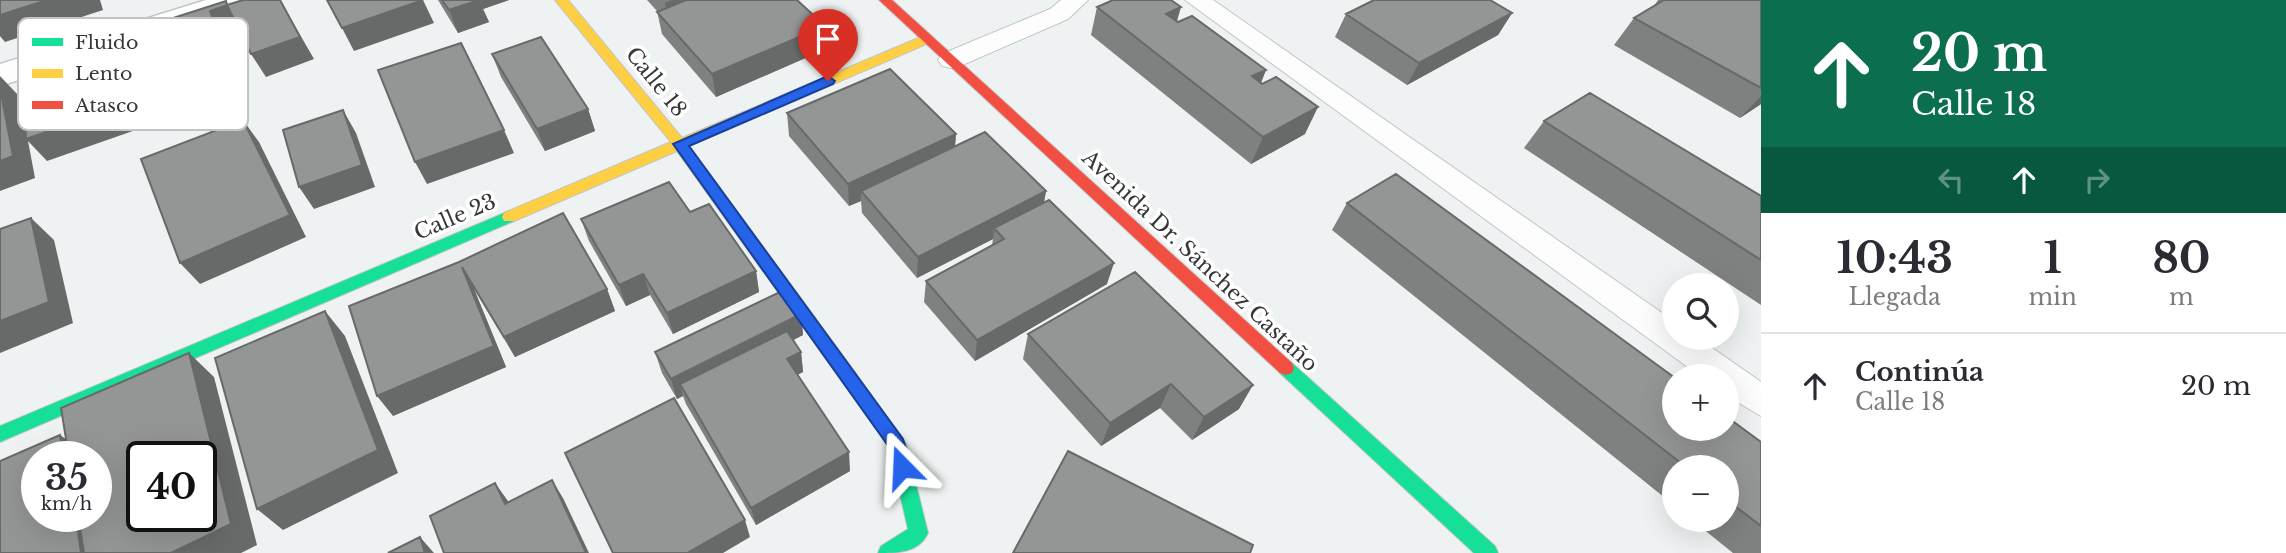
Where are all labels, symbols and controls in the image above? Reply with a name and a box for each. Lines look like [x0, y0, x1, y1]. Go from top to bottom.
pin [798, 9, 858, 81]
legend [18, 18, 248, 130]
icon: arrive [809, 20, 847, 58]
text: 20 m [1911, 23, 2047, 84]
icon: ahead [1796, 28, 1887, 119]
text: Fluido [75, 31, 138, 54]
street label: Calle 18 [620, 42, 692, 122]
text: Lento [75, 62, 132, 85]
text: Calle 18 [1911, 84, 2036, 124]
text: Atasco [74, 94, 139, 117]
street label: Avenida Dr. Sánchez Castaño [1076, 144, 1323, 377]
icon: left [1932, 161, 1970, 199]
icon: ahead [2005, 161, 2043, 199]
icon: right [2078, 161, 2116, 199]
street label: Calle 23 [410, 188, 500, 246]
text: 10:43 [1836, 232, 1953, 284]
text: 1 [2043, 232, 2062, 284]
text: 80 [2152, 232, 2211, 284]
map controls [1662, 273, 1739, 532]
button: search [1662, 273, 1739, 350]
text: Llegada [1849, 283, 1941, 311]
text: min [2028, 283, 2077, 311]
text: m [2169, 283, 2194, 311]
text: Continúa [1855, 356, 1984, 388]
button: + [1662, 364, 1739, 441]
icon: ahead [1796, 367, 1834, 405]
text: 20 m [2181, 370, 2251, 402]
text: Calle 18 [1855, 388, 1945, 416]
position arrow [865, 430, 939, 504]
speed limit sign: 40 [126, 441, 217, 532]
button: − [1662, 455, 1739, 532]
text: 35 [45, 456, 88, 499]
text: km/h [41, 493, 92, 515]

